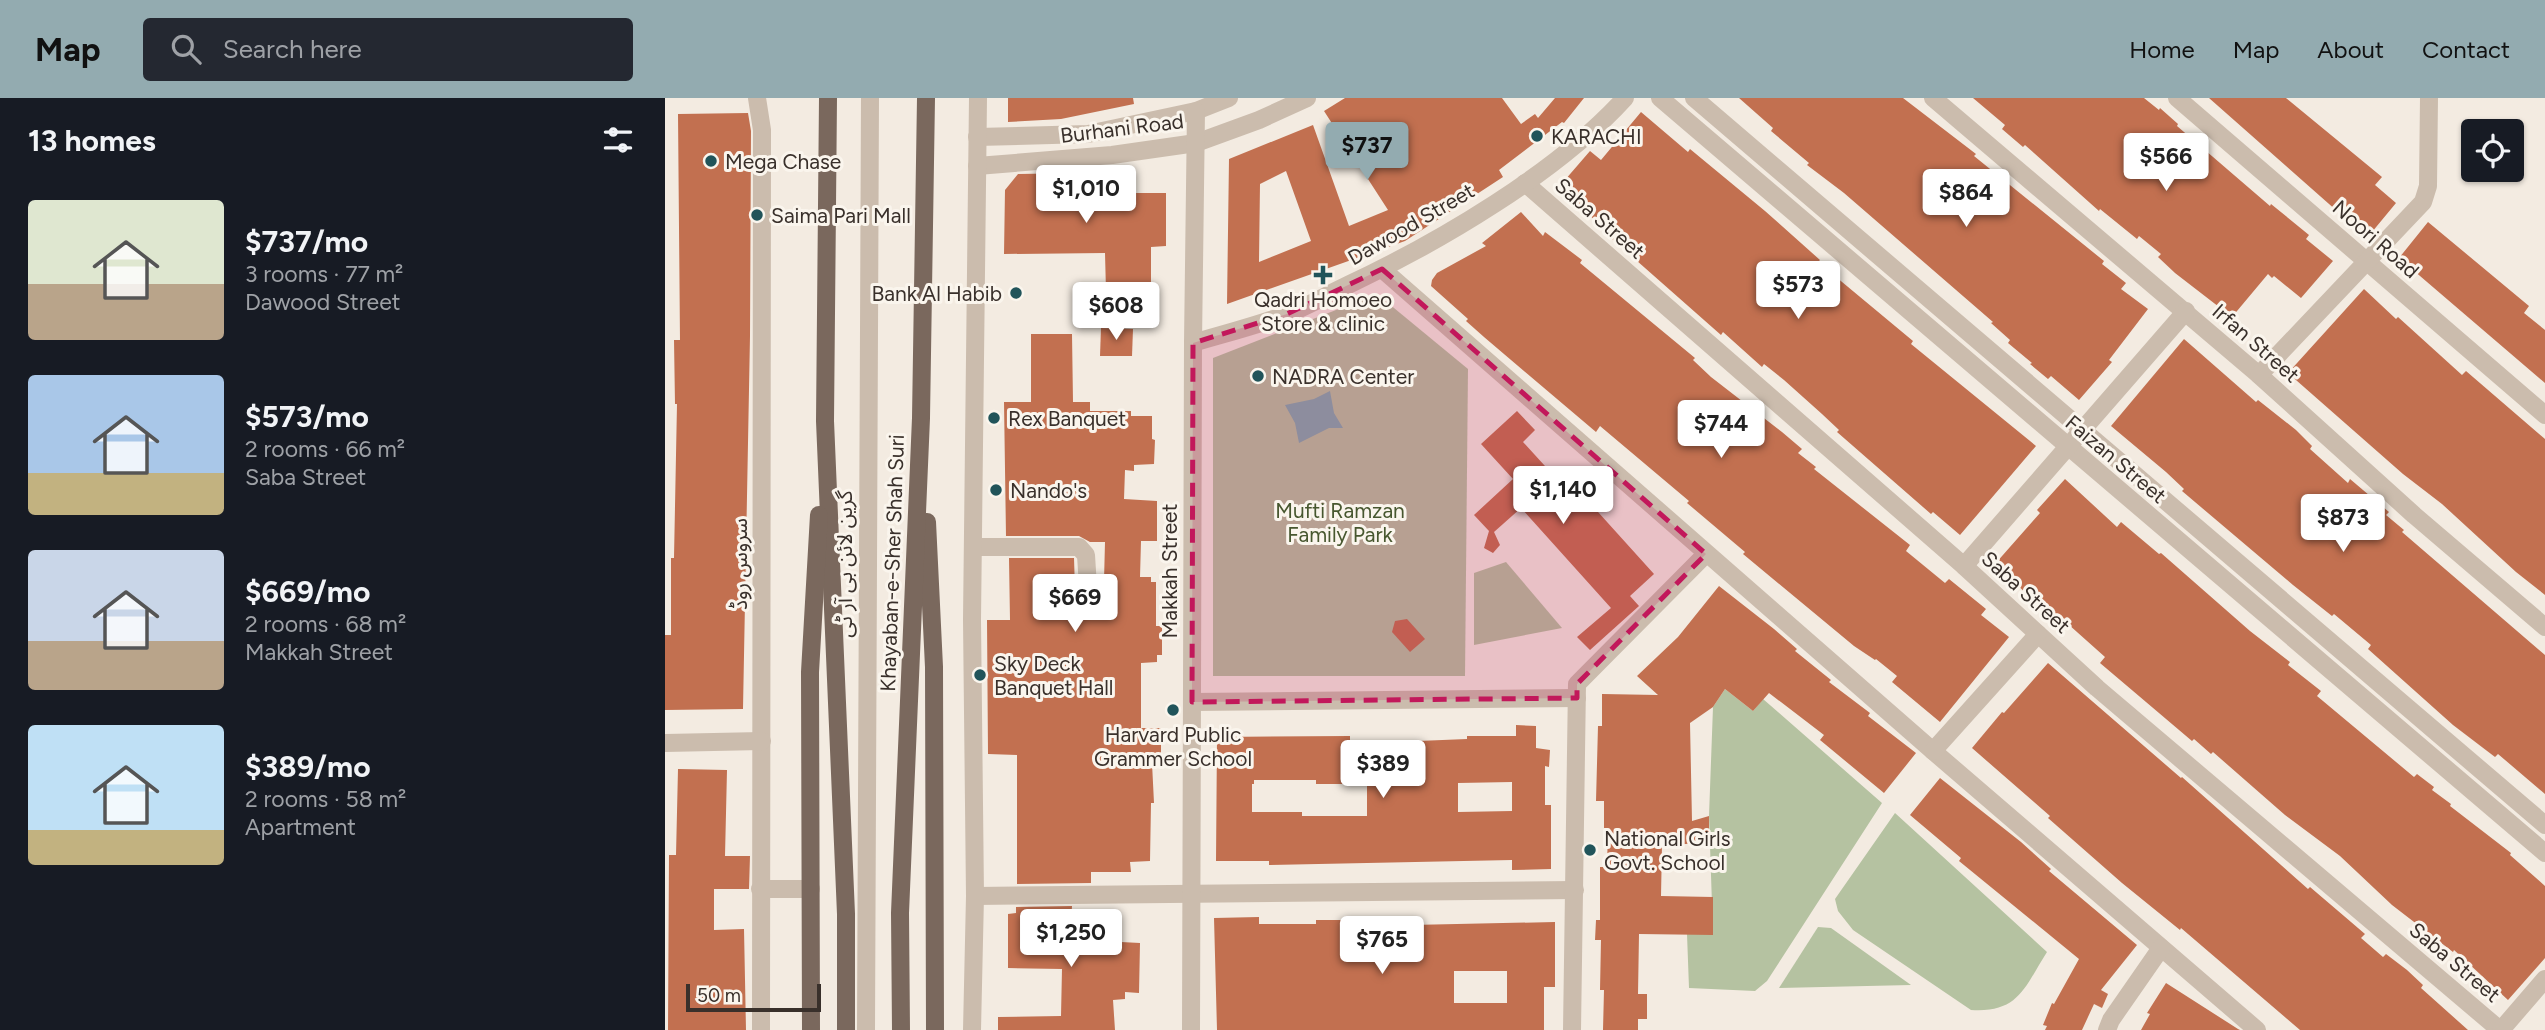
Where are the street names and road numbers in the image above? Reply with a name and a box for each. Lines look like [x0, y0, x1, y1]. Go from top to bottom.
street label: Burhani Road [1059, 108, 1185, 148]
street label: Saba Street [1550, 172, 1650, 264]
street label: Dawood Street [1343, 178, 1479, 270]
street label: Noori Road [2328, 195, 2424, 283]
street label: Irfan Street [2207, 299, 2305, 388]
street label: Faizan Street [2061, 410, 2171, 508]
street label: Khayaban-e-Sher Shah Suri [875, 434, 909, 692]
street label: گرین لائن بی آر ٹی [832, 490, 857, 638]
street label: Makkah Street [1157, 503, 1182, 639]
street label: سروس روڈ [727, 518, 752, 610]
street label: Saba Street [1977, 546, 2076, 638]
street label: Saba Street [2405, 917, 2505, 1007]

